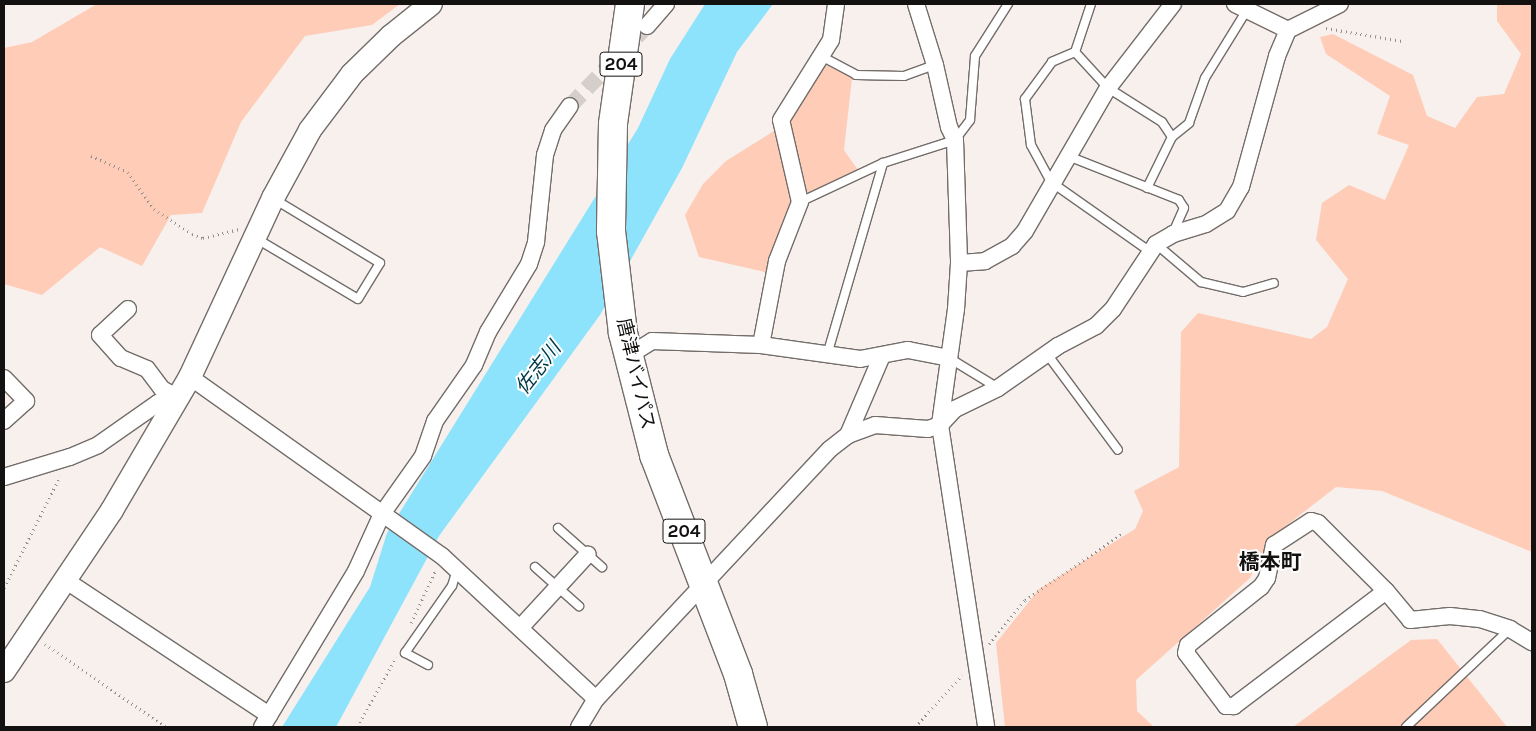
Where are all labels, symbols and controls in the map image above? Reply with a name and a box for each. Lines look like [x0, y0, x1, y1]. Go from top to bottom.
road number: 204 [598, 49, 644, 80]
street label: 唐津バイパス [611, 316, 659, 432]
water label: 佐志川 [510, 337, 566, 399]
road number: 204 [662, 516, 706, 546]
district label: 橋本町 [1239, 549, 1301, 575]

